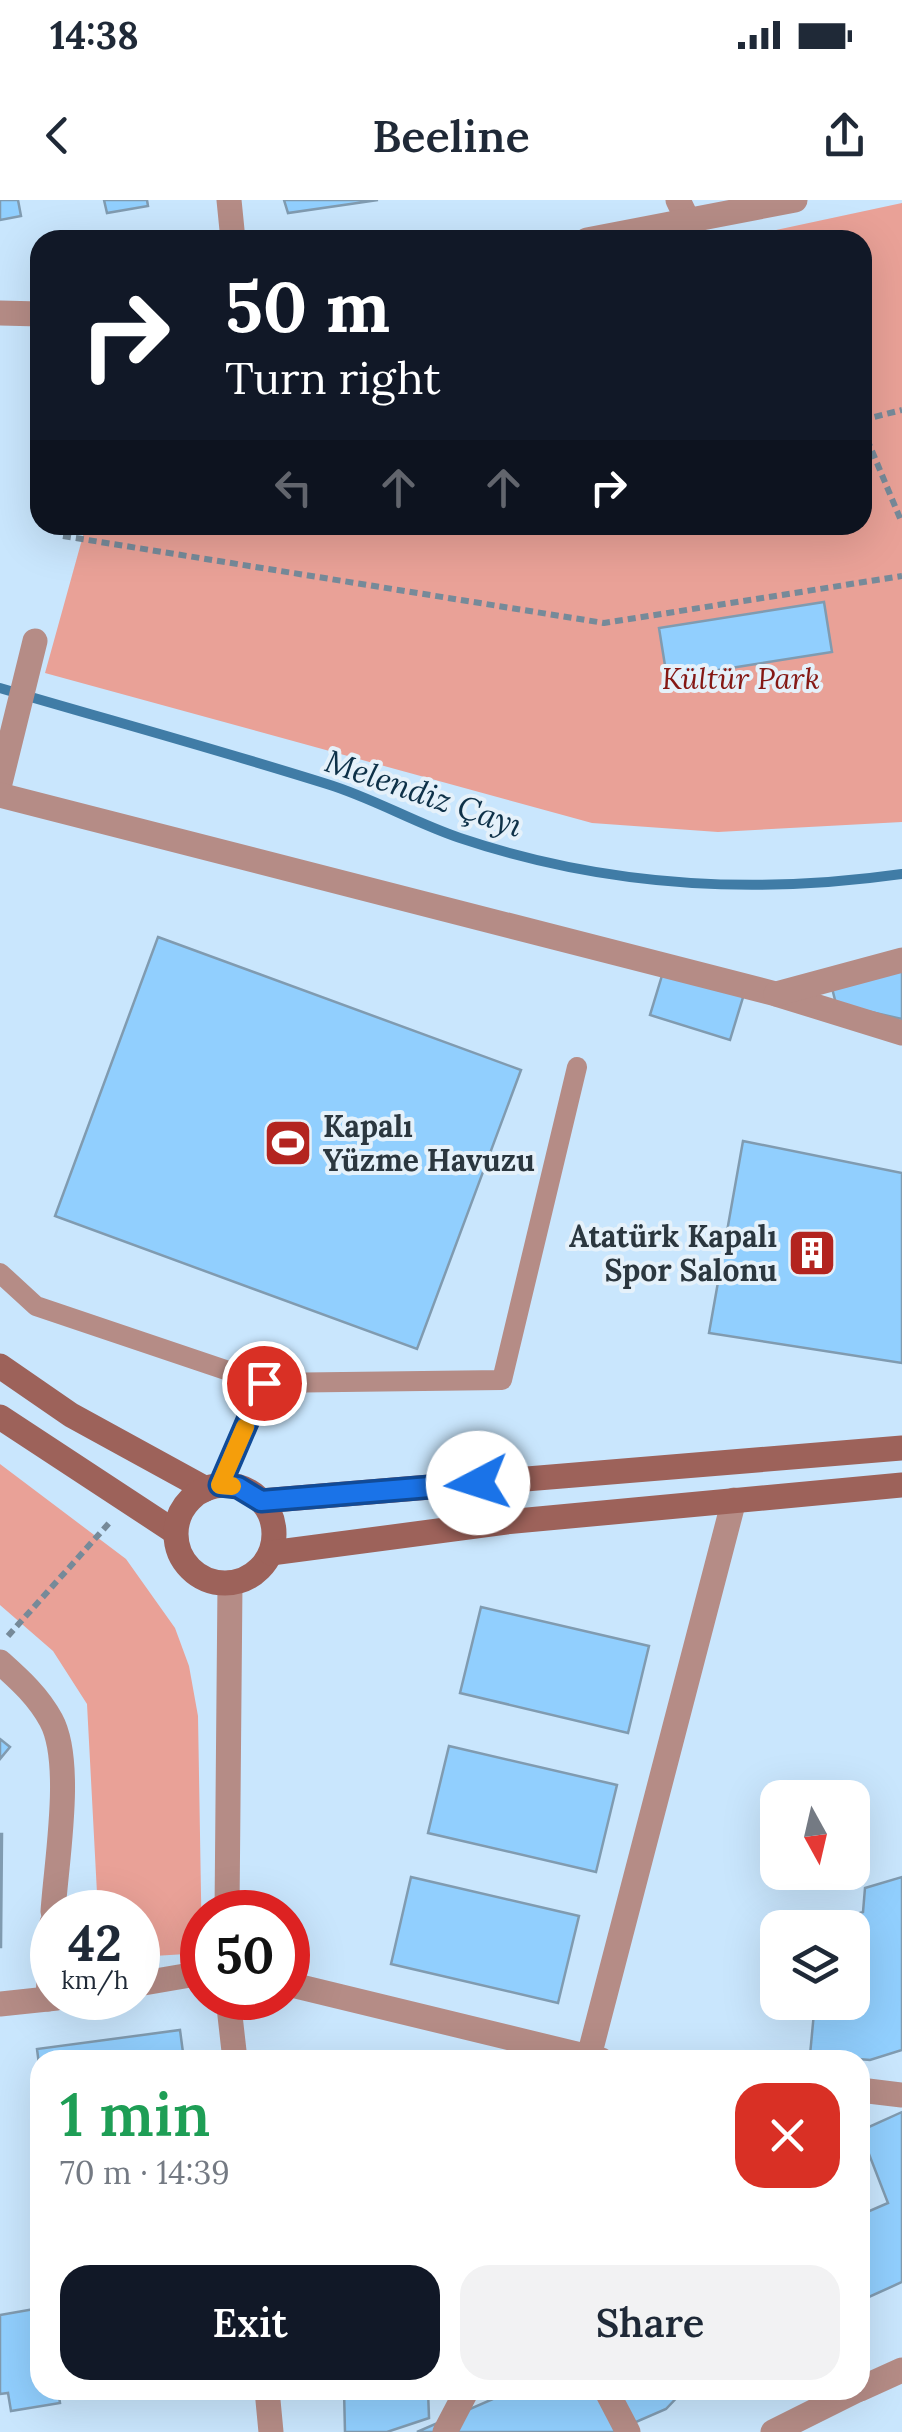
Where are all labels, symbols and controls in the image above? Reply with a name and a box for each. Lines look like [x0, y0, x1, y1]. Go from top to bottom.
text: 14:38 [50, 11, 139, 59]
text: Beeline [372, 107, 530, 164]
icon: back [30, 108, 85, 163]
icon: share [817, 108, 872, 163]
text: 50 m [225, 262, 390, 351]
icon: right [60, 270, 190, 400]
text: Turn right [225, 349, 441, 406]
icon: left [266, 460, 321, 515]
icon: ahead [371, 460, 426, 515]
icon: ahead [476, 460, 531, 515]
icon: right [581, 460, 636, 515]
park label: Kültür Park [662, 659, 820, 697]
water label: Melendiz Çayı [320, 740, 528, 846]
place label: Kapalı Yüzme Havuzu [323, 1107, 535, 1179]
sports icon: Kapalı Yüzme Havuzu [262, 1117, 314, 1169]
place label: Atatürk Kapalı Spor Salonu [569, 1217, 777, 1289]
building icon: Atatürk Kapalı Spor Salonu [786, 1227, 838, 1279]
pin [222, 1341, 307, 1426]
icon: arrive [237, 1356, 292, 1411]
position arrow [426, 1431, 530, 1535]
north arrow [760, 1780, 870, 1890]
map controls [760, 1780, 870, 2020]
speed limit sign: 50 [180, 1890, 310, 2020]
button: layers [760, 1910, 870, 2020]
text: 42 [68, 1911, 122, 1975]
text: km/h [61, 1964, 129, 1996]
text: 1 min [60, 2076, 210, 2152]
button: close [735, 2083, 840, 2188]
text: 70 m · 14:39 [60, 2152, 230, 2193]
button: Exit [60, 2265, 440, 2380]
button: Share [460, 2265, 840, 2380]

